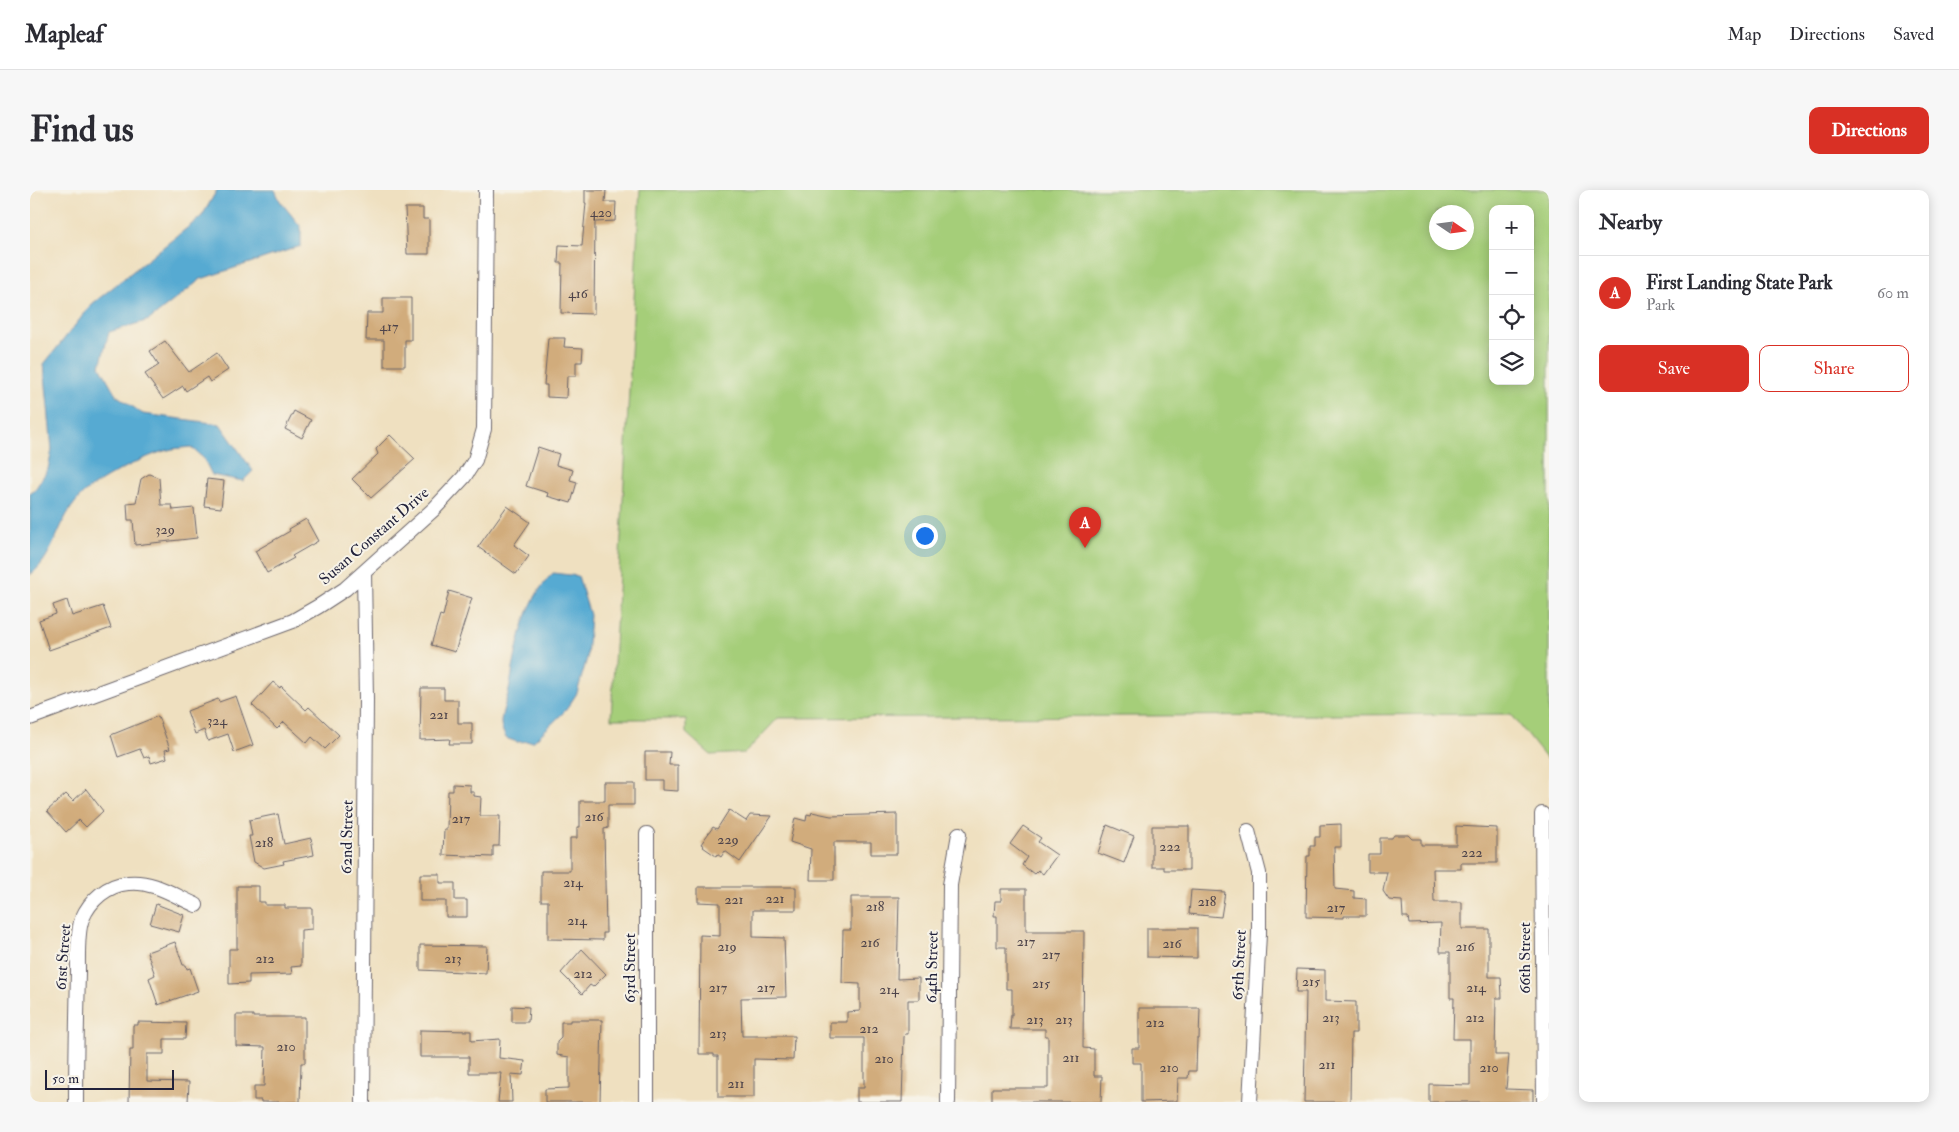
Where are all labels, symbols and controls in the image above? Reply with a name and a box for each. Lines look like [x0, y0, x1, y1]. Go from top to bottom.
text: Mapleaf [25, 19, 104, 50]
text: Map [1728, 23, 1761, 46]
text: Directions [1789, 23, 1865, 46]
text: Saved [1893, 23, 1934, 46]
button: Directions [1809, 107, 1929, 154]
text: Find us [30, 108, 134, 152]
house number: 420 [590, 204, 612, 221]
north arrow [1429, 205, 1474, 250]
map controls [1489, 205, 1534, 385]
button: + [1489, 205, 1534, 250]
text: Nearby [1599, 209, 1662, 236]
button: − [1489, 250, 1534, 295]
text: First Landing State Park [1646, 271, 1833, 295]
text: A [1610, 283, 1620, 303]
text: 60 m [1877, 283, 1909, 303]
house number: 416 [568, 285, 589, 302]
button: locate [1489, 295, 1534, 340]
text: Park [1646, 295, 1675, 315]
house number: 417 [380, 318, 399, 335]
button: layers [1489, 340, 1534, 385]
button: Save [1599, 345, 1749, 392]
button: Share [1759, 345, 1909, 392]
street label: Susan Constant Drive [315, 483, 433, 589]
pin: A [1069, 507, 1101, 548]
house number: 329 [155, 521, 175, 538]
your location [912, 523, 938, 549]
house number: 221 [429, 706, 449, 723]
house number: 324 [207, 712, 228, 729]
street label: 62nd Street [336, 800, 358, 874]
house number: 216 [584, 808, 604, 825]
house number: 217 [452, 810, 471, 827]
house number: 229 [717, 831, 739, 848]
house number: 218 [255, 834, 274, 851]
house number: 222 [1159, 838, 1181, 855]
house number: 222 [1461, 844, 1483, 861]
house number: 214 [563, 874, 584, 891]
house number: 221 [765, 890, 785, 907]
house number: 221 [724, 891, 744, 908]
house number: 218 [1198, 893, 1217, 910]
house number: 218 [866, 898, 885, 915]
house number: 217 [1327, 899, 1346, 916]
house number: 214 [567, 912, 588, 929]
street label: 66th Street [1515, 922, 1535, 994]
street label: 61st Street [51, 923, 75, 991]
street label: 65th Street [1227, 929, 1251, 1001]
street label: 64th Street [921, 931, 943, 1003]
street label: 63rd Street [620, 933, 640, 1003]
house number: 217 [1017, 933, 1036, 950]
house number: 216 [860, 934, 880, 951]
house number: 216 [1162, 935, 1182, 952]
house number: 219 [717, 938, 737, 955]
house number: 216 [1455, 938, 1475, 955]
house number: 217 [1042, 946, 1061, 963]
house number: 212 [255, 950, 275, 967]
house number: 213 [444, 950, 462, 967]
house number: 212 [573, 965, 593, 982]
house number: 215 [1302, 973, 1321, 990]
house number: 215 [1032, 975, 1051, 992]
house number: 217 [709, 979, 728, 996]
house number: 217 [757, 979, 776, 996]
house number: 214 [1466, 979, 1487, 996]
house number: 214 [879, 981, 900, 998]
house number: 213 [1322, 1009, 1340, 1026]
house number: 212 [1465, 1009, 1485, 1026]
house number: 213 [1026, 1011, 1044, 1028]
house number: 213 [1055, 1011, 1073, 1028]
house number: 212 [1145, 1014, 1165, 1031]
house number: 212 [859, 1020, 879, 1037]
house number: 213 [709, 1025, 727, 1042]
house number: 210 [276, 1038, 296, 1055]
house number: 211 [1062, 1049, 1080, 1066]
house number: 210 [874, 1050, 894, 1067]
house number: 211 [1318, 1056, 1336, 1073]
house number: 210 [1159, 1059, 1179, 1076]
house number: 210 [1479, 1059, 1499, 1076]
scale bar [45, 1067, 174, 1090]
text: 50 m [52, 1070, 79, 1087]
house number: 211 [727, 1075, 745, 1092]

